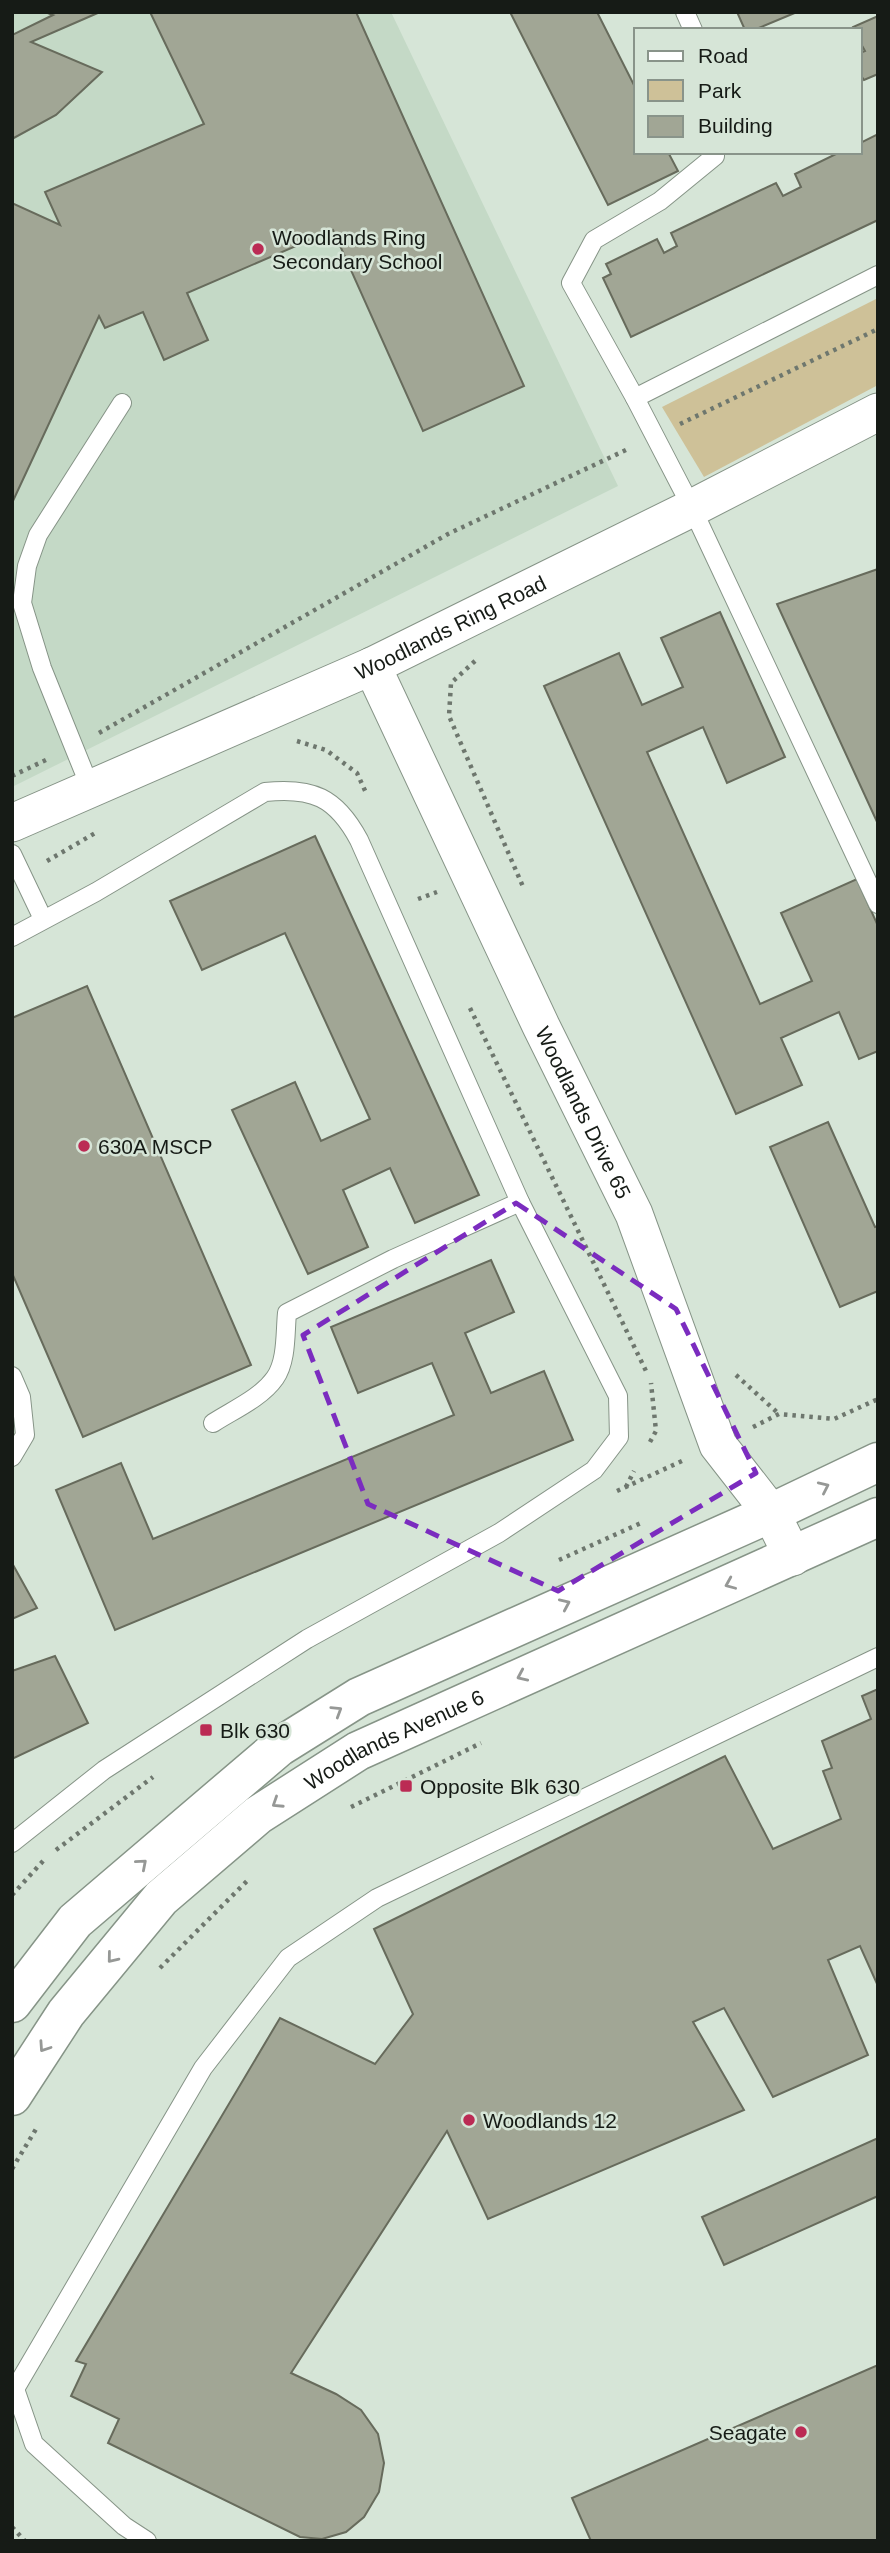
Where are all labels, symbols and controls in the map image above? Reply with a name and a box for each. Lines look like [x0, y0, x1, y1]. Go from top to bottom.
legend [634, 28, 862, 154]
text: Road [698, 44, 748, 67]
text: Park [698, 79, 742, 102]
text: Building [698, 114, 773, 137]
place label: Woodlands Ring Secondary School [272, 226, 442, 273]
marker: Woodlands Ring Secondary School [250, 241, 266, 257]
street label: Woodlands Ring Road [351, 571, 549, 684]
street label: Woodlands Drive 65 [532, 1023, 636, 1202]
place label: 630A MSCP [98, 1135, 212, 1158]
marker: 630A MSCP [76, 1138, 92, 1154]
one-way arrow [817, 1481, 829, 1495]
one-way arrow [725, 1576, 737, 1590]
one-way arrow [558, 1598, 570, 1612]
one-way arrow [517, 1668, 529, 1682]
street label: Woodlands Avenue 6 [300, 1685, 487, 1794]
one-way arrow [329, 1706, 342, 1719]
place label: Blk 630 [220, 1719, 290, 1742]
marker: Blk 630 [198, 1722, 214, 1738]
place label: Opposite Blk 630 [420, 1775, 580, 1798]
marker: Opposite Blk 630 [398, 1778, 414, 1794]
one-way arrow [271, 1794, 284, 1807]
one-way arrow [133, 1860, 146, 1872]
one-way arrow [107, 1950, 120, 1962]
one-way arrow [39, 2039, 52, 2052]
place label: Woodlands 12 [483, 2109, 617, 2132]
marker: Woodlands 12 [461, 2112, 477, 2128]
place label: Seagate [709, 2421, 787, 2444]
marker: Seagate [793, 2424, 809, 2440]

